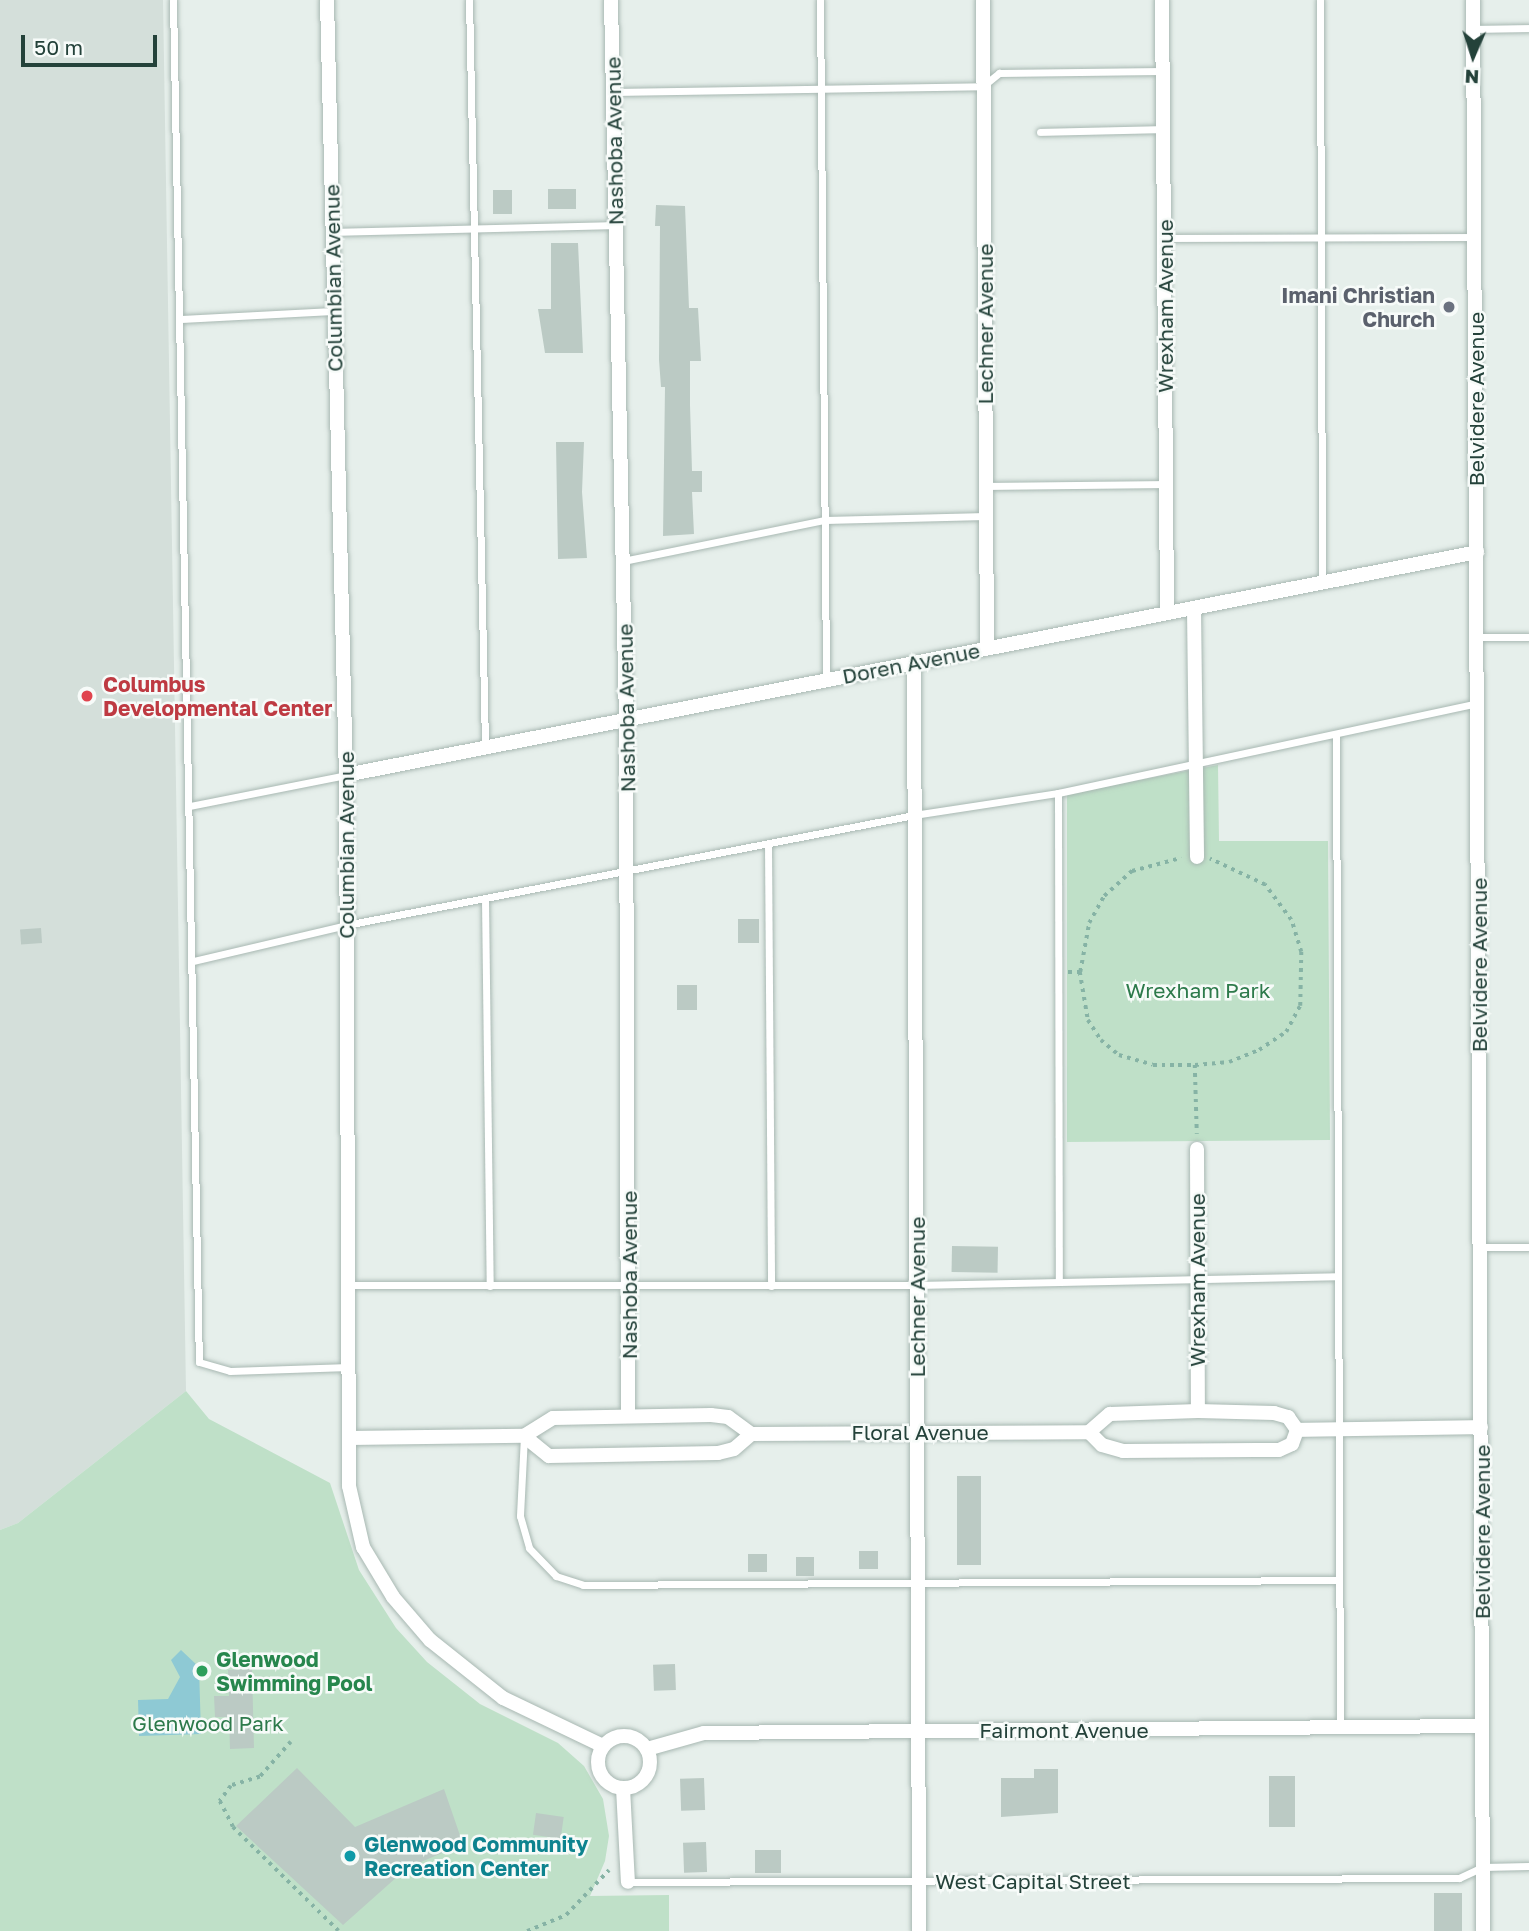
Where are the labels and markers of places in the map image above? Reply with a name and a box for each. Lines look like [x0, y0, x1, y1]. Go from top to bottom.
place label: Imani Christian Church [1281, 282, 1435, 332]
marker: Imani Christian Church [1441, 299, 1457, 315]
place label: Columbus Developmental Center [103, 671, 332, 721]
marker: Columbus Developmental Center [77, 686, 97, 706]
place label: Glenwood Swimming Pool [216, 1646, 373, 1696]
marker: Glenwood Swimming Pool [194, 1663, 210, 1679]
place label: Glenwood Community Recreation Center [364, 1831, 588, 1881]
marker: Glenwood Community Recreation Center [342, 1848, 358, 1864]

